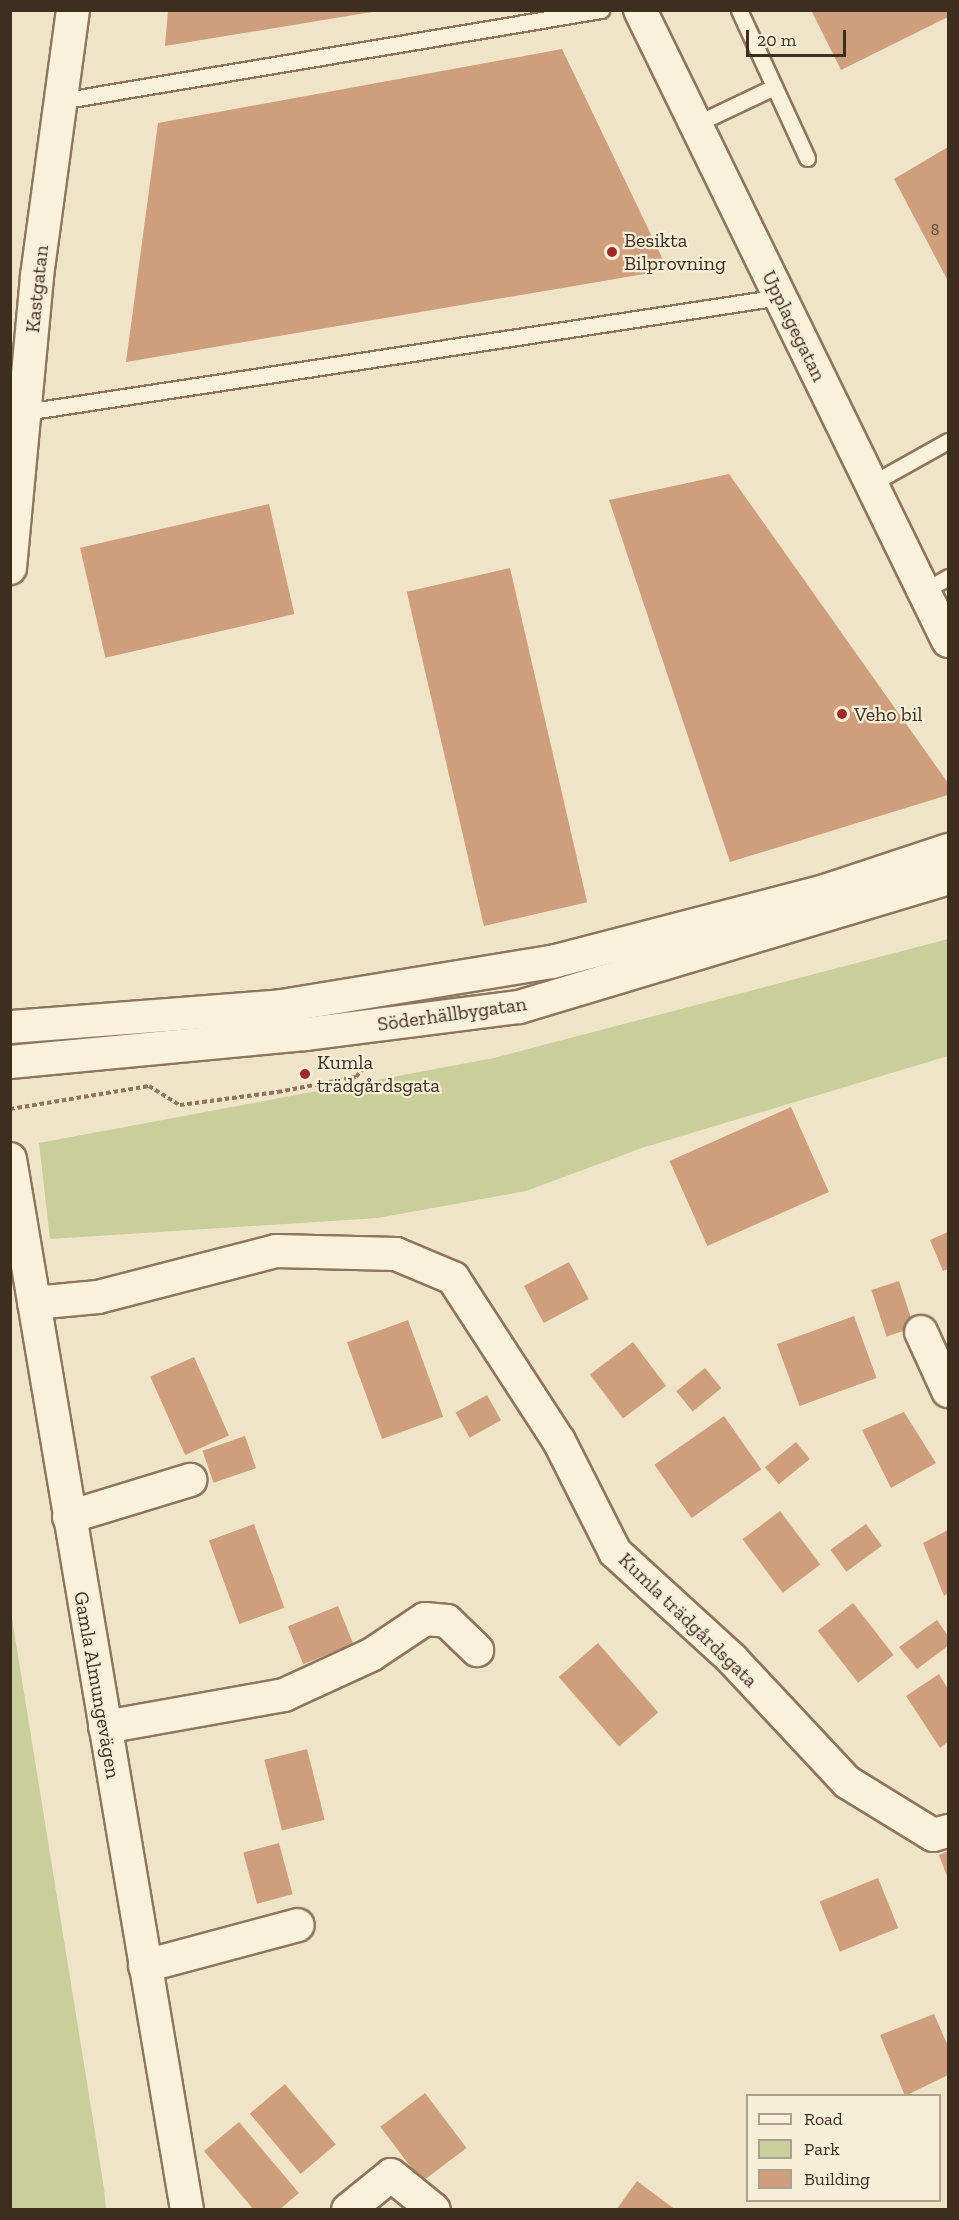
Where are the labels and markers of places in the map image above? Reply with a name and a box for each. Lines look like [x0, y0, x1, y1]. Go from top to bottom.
place label: Besikta Bilprovning [624, 228, 726, 275]
marker: Besikta Bilprovning [605, 245, 619, 259]
place label: Veho bil [854, 702, 923, 726]
marker: Veho bil [835, 707, 849, 721]
place label: Kumla trädgårdsgata [317, 1050, 440, 1097]
marker: Kumla trädgårdsgata [298, 1067, 312, 1081]

